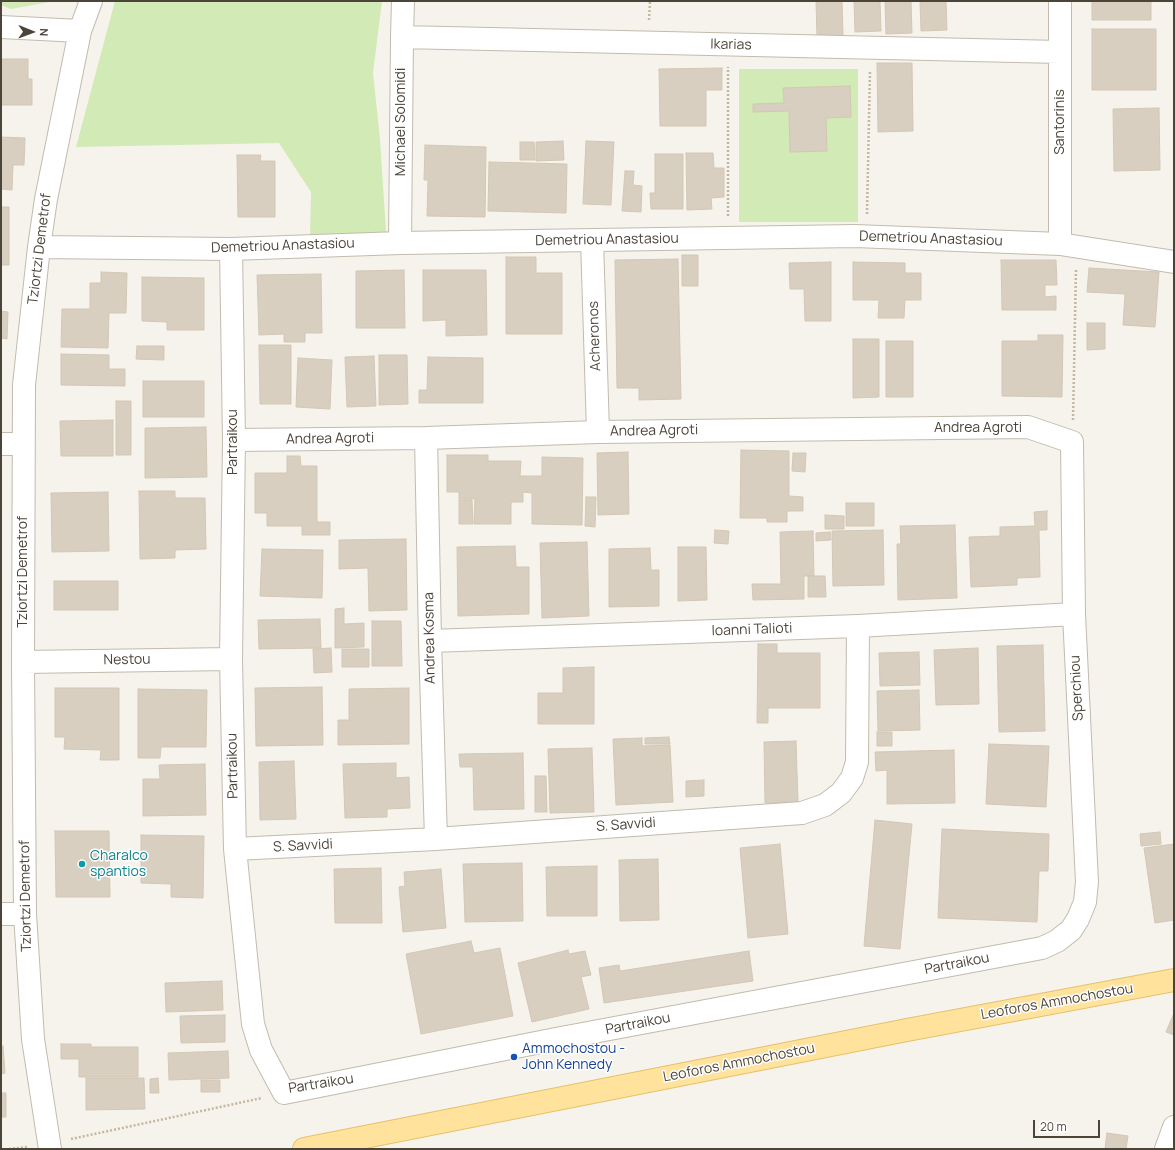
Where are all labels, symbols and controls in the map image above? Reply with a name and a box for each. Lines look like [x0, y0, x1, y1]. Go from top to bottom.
north arrow [12, 12, 52, 52]
text: N [37, 28, 52, 36]
street label: Ikarias [710, 36, 752, 54]
street label: Michael Solomidi [393, 68, 409, 176]
street label: Santorinis [1052, 89, 1068, 155]
street label: Tziortzi Demetrof [25, 193, 55, 305]
street label: Demetriou Anastasiou [859, 228, 1003, 250]
street label: Demetriou Anastasiou [535, 230, 679, 250]
street label: Demetriou Anastasiou [211, 235, 355, 257]
street label: Acheronos [585, 301, 605, 371]
street label: Partraikou [225, 409, 241, 475]
street label: Andrea Agroti [934, 420, 1022, 436]
street label: Andrea Agroti [610, 422, 698, 440]
street label: Andrea Agroti [286, 430, 374, 448]
street label: Tziortzi Demetrof [15, 516, 31, 628]
street label: Andrea Kosma [421, 592, 439, 684]
street label: Ioanni Talioti [711, 620, 793, 640]
street label: Nestou [103, 651, 151, 669]
street label: Sperchiou [1067, 655, 1087, 721]
street label: Partraikou [224, 733, 242, 799]
street label: S. Savvidi [596, 815, 656, 835]
street label: S. Savvidi [273, 836, 333, 856]
street label: Tziortzi Demetrof [17, 840, 35, 952]
place label: Charalco spantios [90, 848, 148, 880]
marker: Charalco spantios [77, 859, 87, 869]
street label: Partraikou [923, 949, 991, 979]
street label: Leoforos Ammochostou [980, 980, 1134, 1024]
street label: Partraikou [604, 1009, 672, 1039]
street label: Leoforos Ammochostou [662, 1040, 816, 1086]
place label: Ammochostou - John Kennedy [522, 1041, 625, 1074]
marker: Ammochostou - John Kennedy [509, 1052, 519, 1062]
street label: Partraikou [287, 1071, 355, 1097]
scale bar [1035, 1112, 1102, 1138]
text: 20 m [1040, 1118, 1067, 1135]

